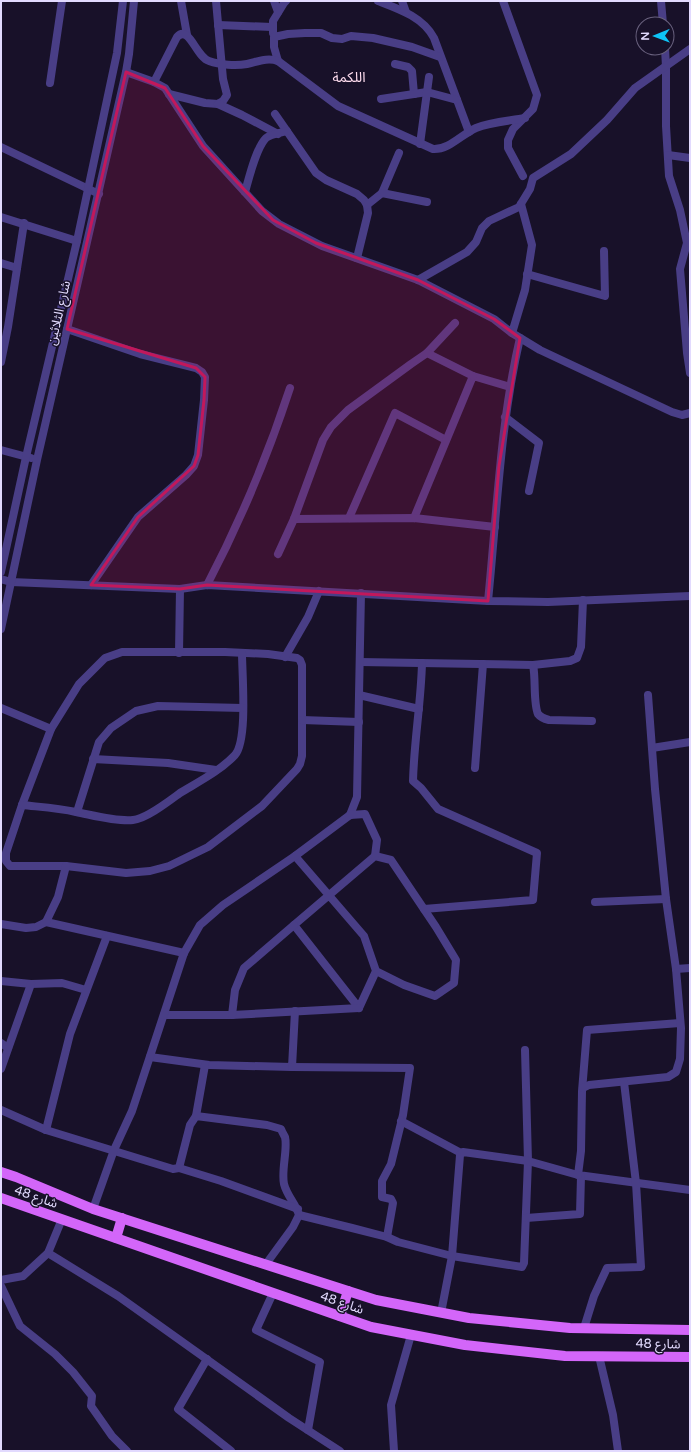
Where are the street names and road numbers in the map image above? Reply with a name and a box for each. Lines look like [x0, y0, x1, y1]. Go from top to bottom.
street label: شارع الثلاثين [44, 279, 76, 347]
street label: شارع 48 [11, 1182, 60, 1214]
street label: شارع 48 [317, 1288, 366, 1320]
street label: شارع 48 [635, 1336, 681, 1354]

